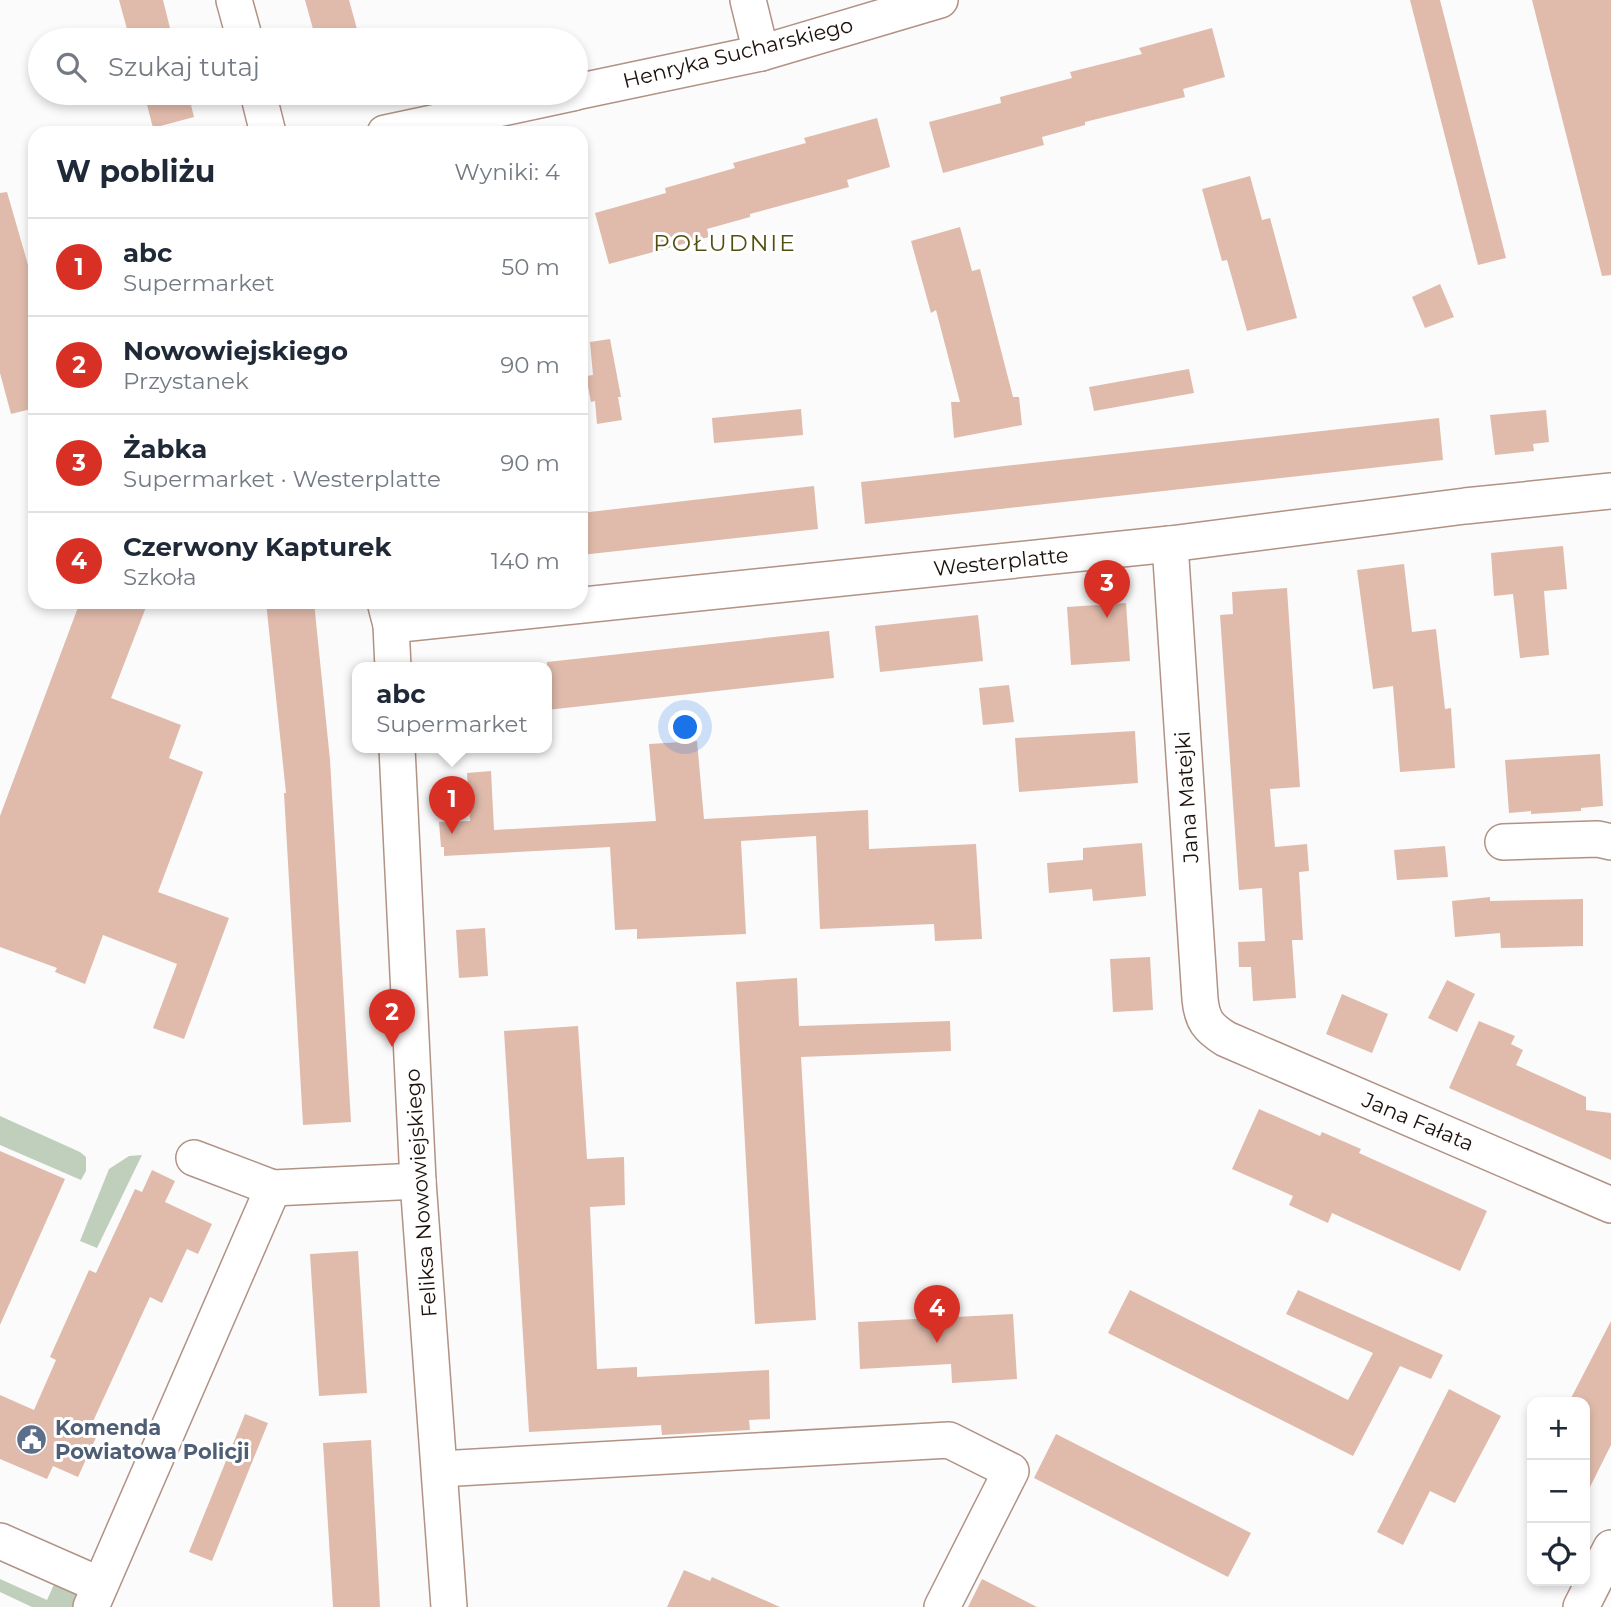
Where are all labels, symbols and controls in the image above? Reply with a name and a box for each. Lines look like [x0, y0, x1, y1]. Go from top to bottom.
street label: Henryka Sucharskiego [620, 12, 855, 93]
search box [28, 28, 588, 105]
icon: search [52, 48, 90, 86]
text: Szukaj tutaj [108, 51, 260, 83]
text: W pobliżu [56, 153, 215, 190]
text: Wyniki: 4 [454, 158, 560, 186]
district label: POŁUDNIE [653, 229, 797, 257]
text: abc [123, 237, 172, 269]
text: 1 [74, 253, 84, 281]
text: 50 m [501, 253, 560, 281]
text: Supermarket [123, 269, 275, 297]
text: Nowowiejskiego [123, 335, 348, 367]
text: 2 [72, 351, 86, 379]
text: 90 m [500, 351, 560, 379]
text: Przystanek [123, 367, 249, 395]
text: Żabka [123, 433, 207, 465]
text: 3 [72, 449, 86, 477]
text: 90 m [500, 449, 560, 477]
text: Supermarket · Westerplatte [123, 465, 441, 493]
text: Czerwony Kapturek [123, 531, 392, 563]
street label: Westerplatte [932, 542, 1070, 581]
text: 4 [71, 547, 87, 575]
text: 140 m [491, 547, 560, 575]
pin: 3 [1084, 560, 1130, 618]
text: Szkoła [123, 563, 197, 591]
popup [352, 662, 552, 753]
text: abc [376, 678, 426, 710]
text: Supermarket [376, 710, 528, 738]
your location [668, 710, 702, 744]
street label: Jana Matejki [1169, 730, 1204, 865]
pin: 1 [429, 776, 475, 834]
pin: 2 [369, 989, 415, 1047]
street label: Feliksa Nowowiejskiego [399, 1068, 442, 1318]
street label: Jana Fałata [1358, 1086, 1478, 1156]
pin: 4 [914, 1285, 960, 1343]
map controls [1527, 1397, 1590, 1586]
button: + [1527, 1397, 1590, 1460]
place label: Komenda Powiatowa Policji [55, 1415, 250, 1464]
public building icon: Komenda Powiatowa Policji [15, 1423, 49, 1457]
button: − [1527, 1460, 1590, 1523]
button: locate [1527, 1523, 1590, 1586]

